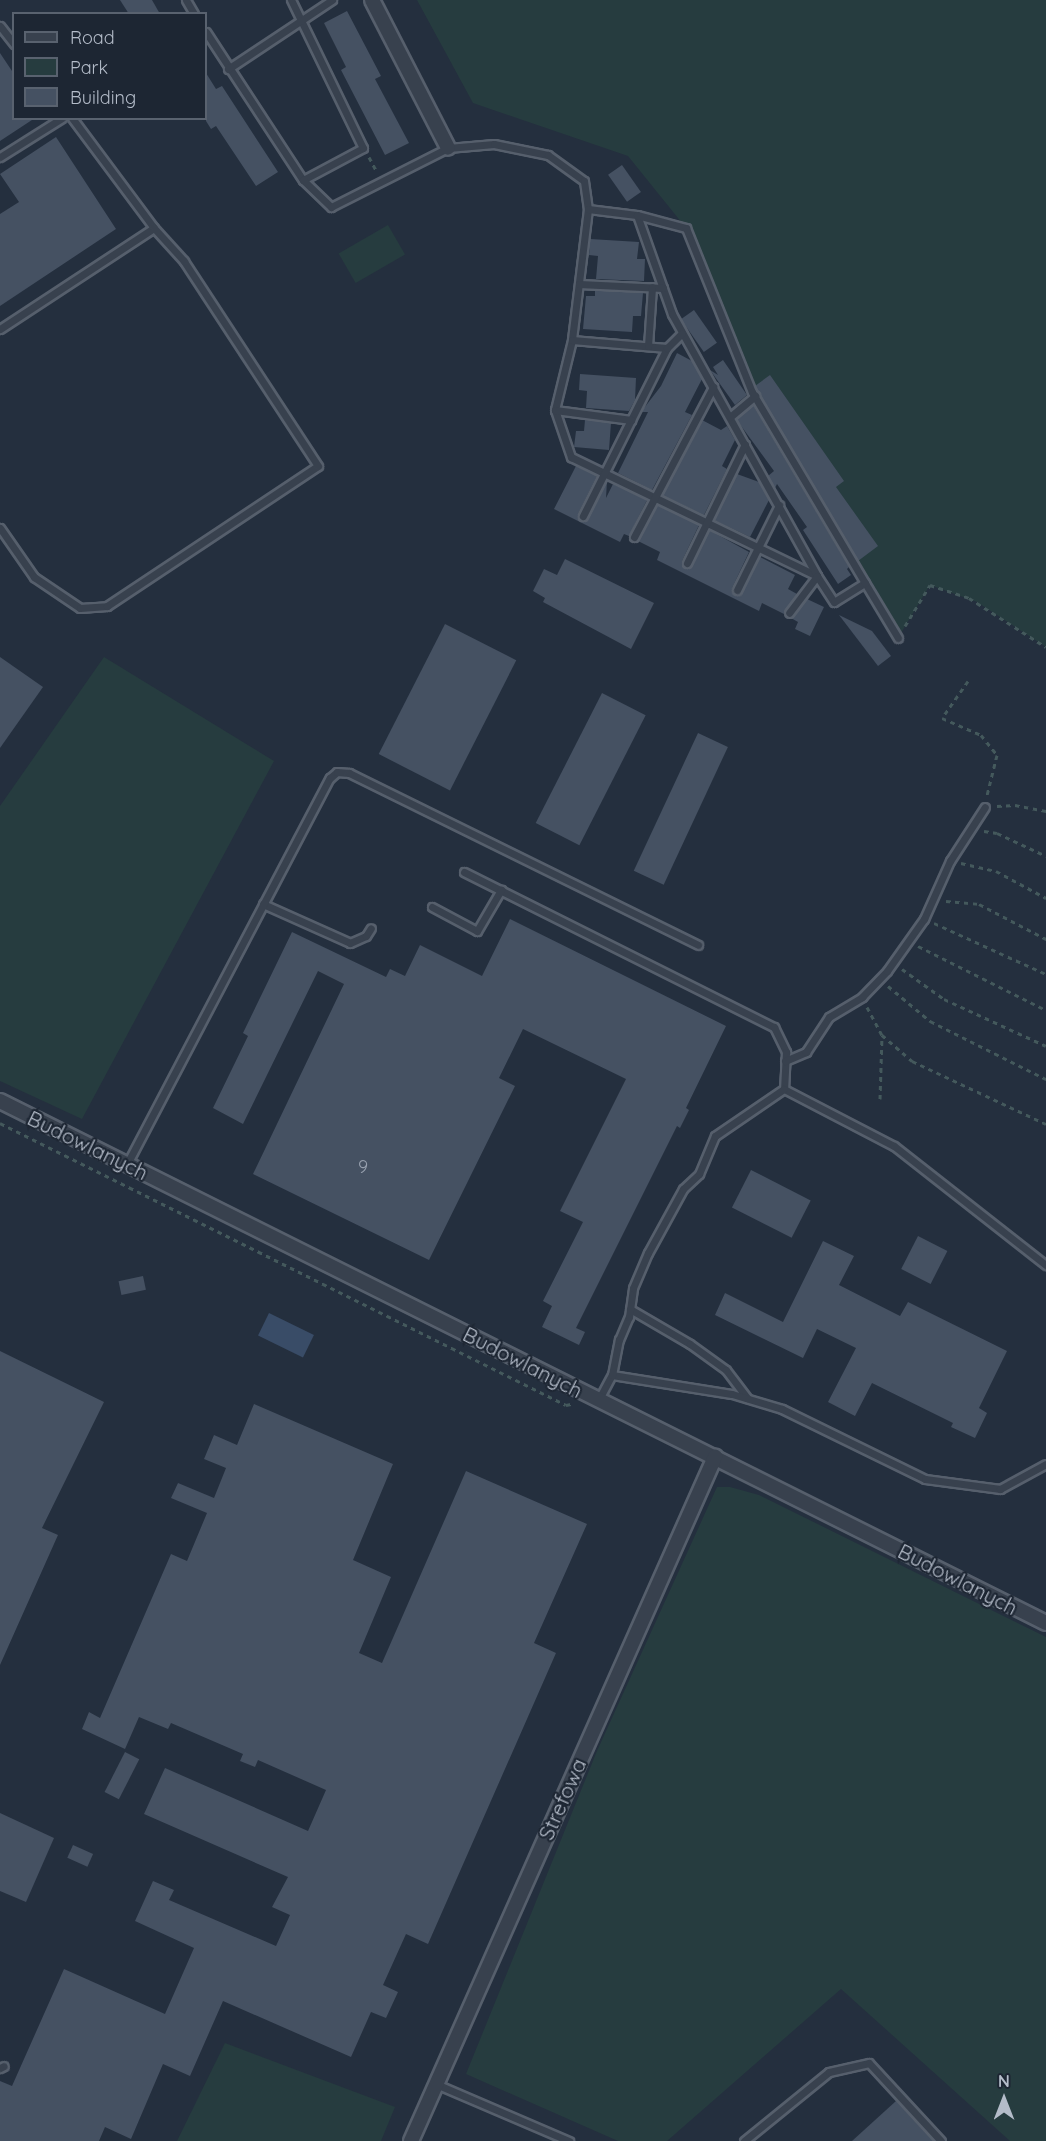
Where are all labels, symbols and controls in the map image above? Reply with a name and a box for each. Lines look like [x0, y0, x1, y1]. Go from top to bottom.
legend [12, 12, 207, 120]
text: Road [70, 26, 115, 49]
text: Park [70, 56, 108, 79]
text: Building [70, 86, 136, 109]
street label: Budowlanych [24, 1105, 152, 1185]
house number: 9 [358, 1156, 368, 1178]
street label: Budowlanych [459, 1321, 587, 1403]
street label: Budowlanych [894, 1538, 1022, 1620]
street label: Strefowa [533, 1754, 591, 1844]
north arrow [974, 2069, 1034, 2129]
text: N [998, 2071, 1010, 2091]

